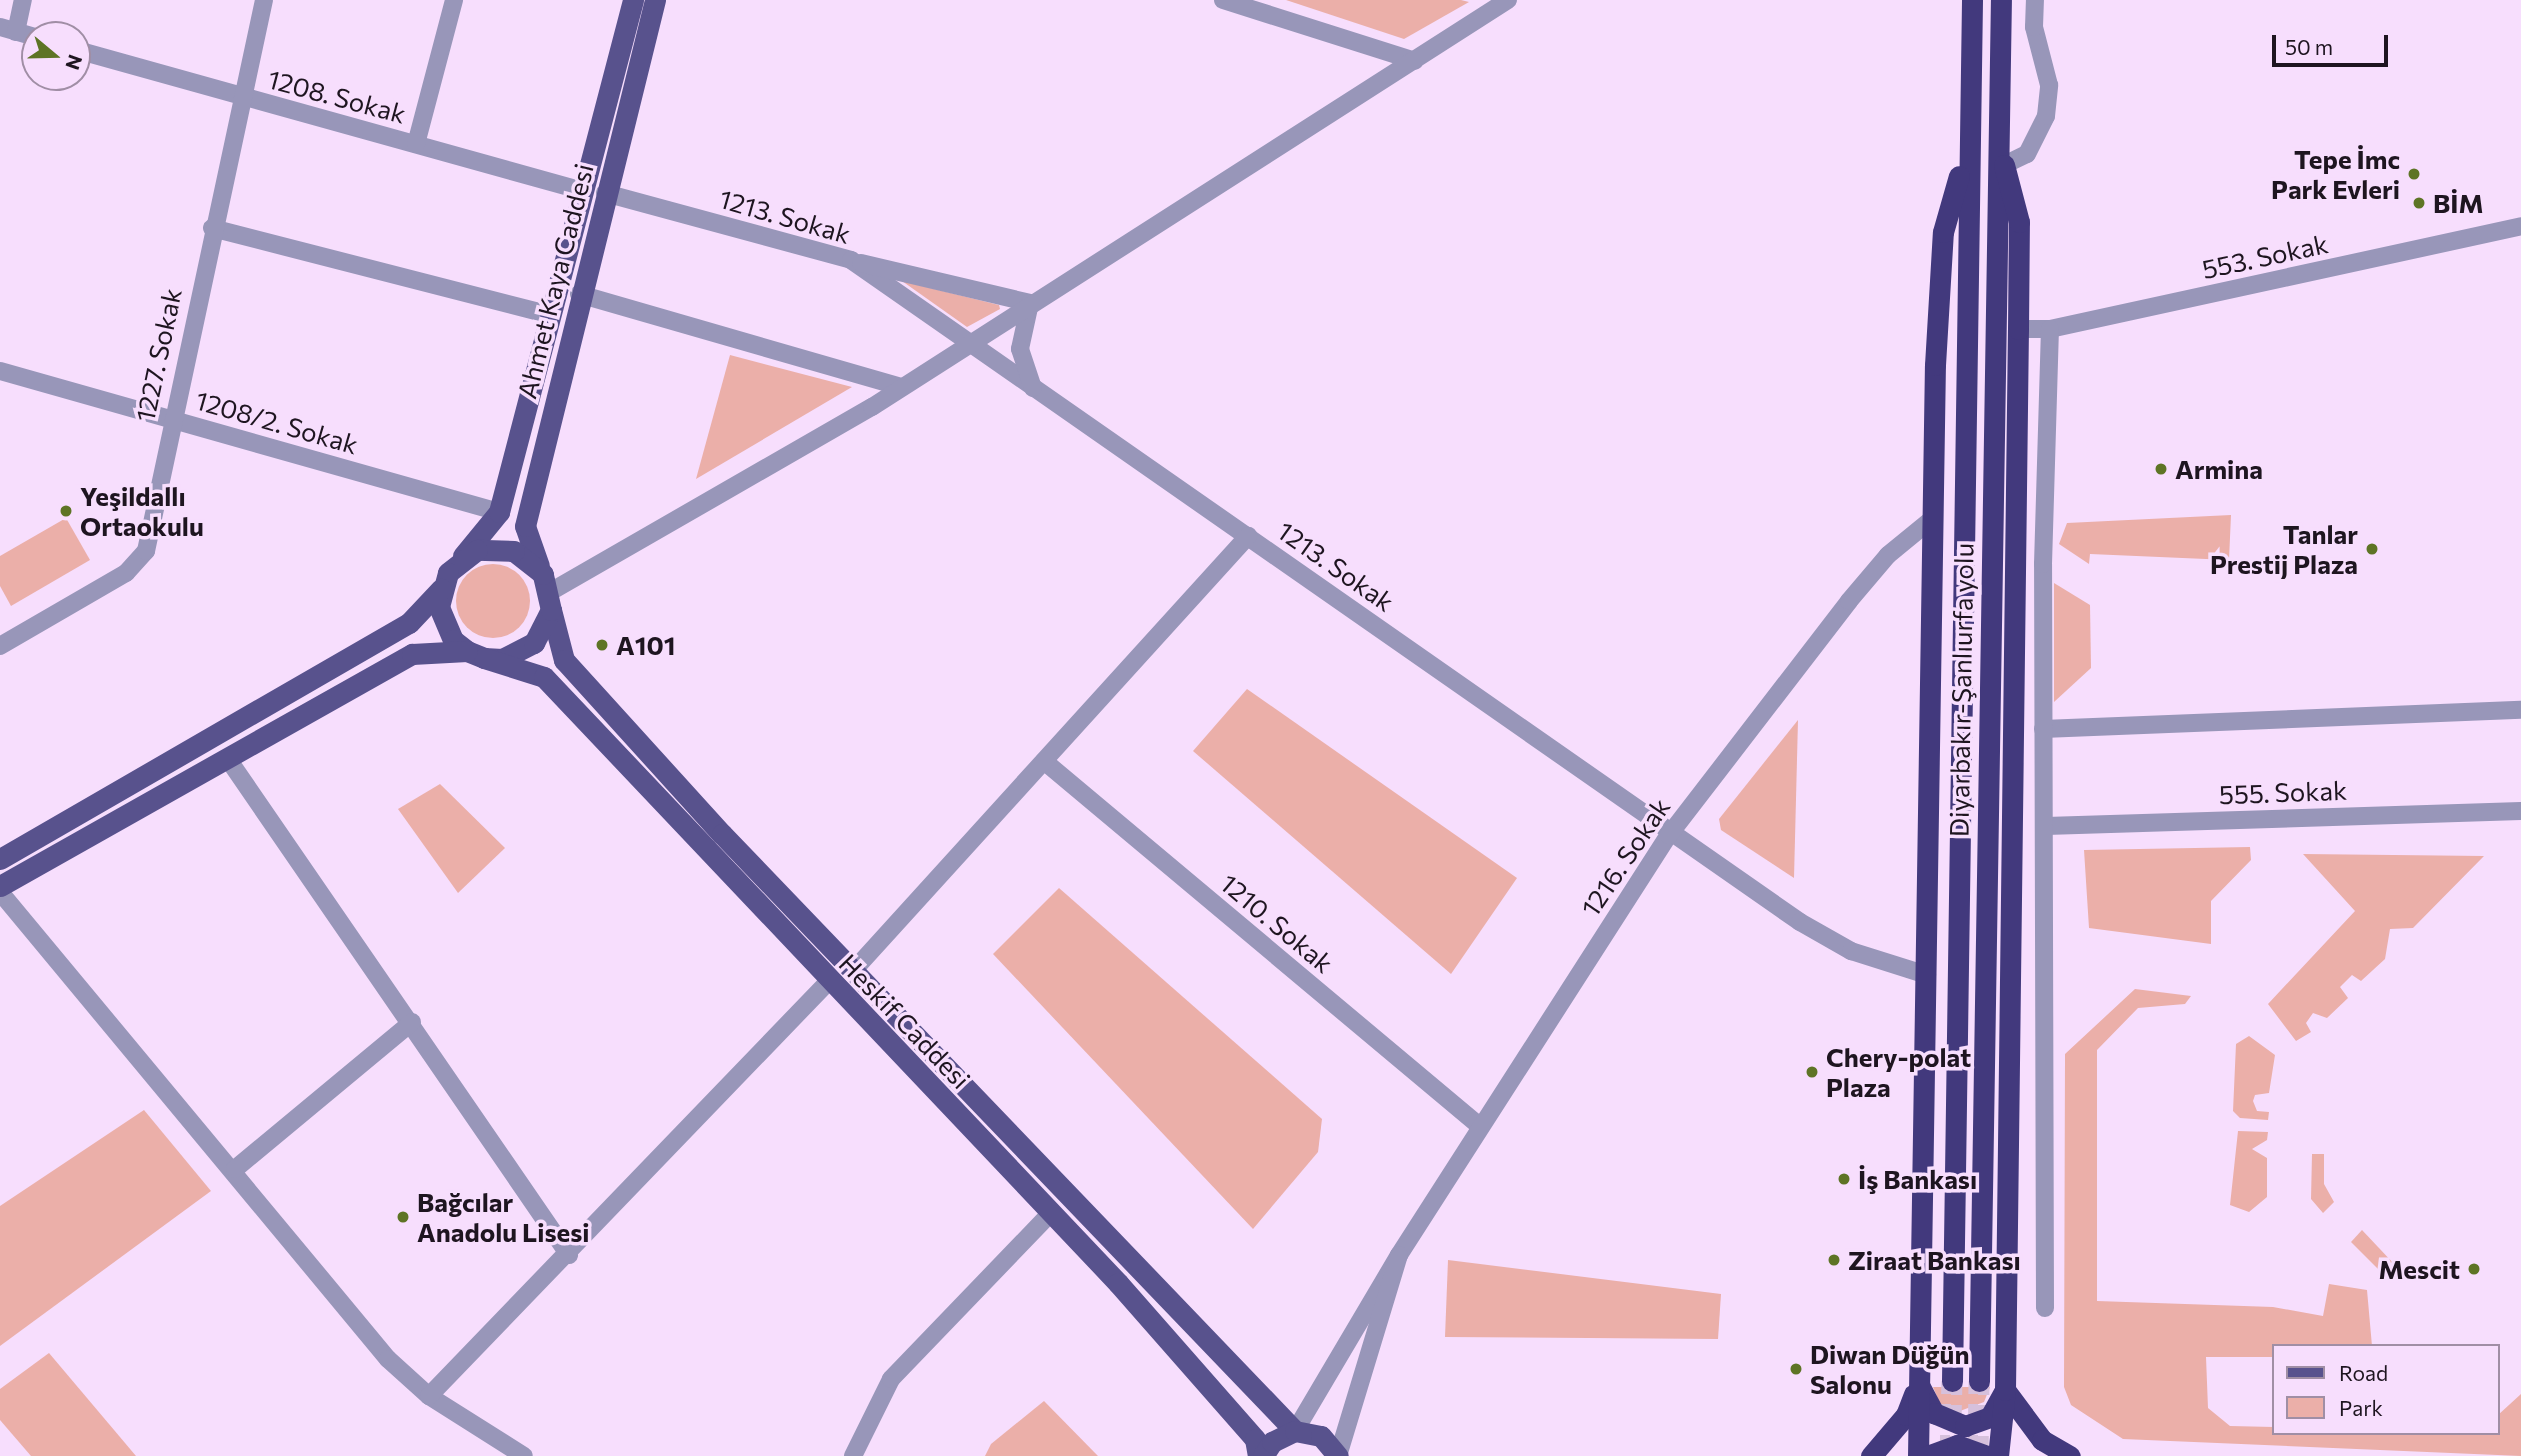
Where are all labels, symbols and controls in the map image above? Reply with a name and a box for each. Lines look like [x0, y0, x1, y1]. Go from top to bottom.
north arrow [21, 21, 91, 91]
scale bar [2276, 21, 2392, 65]
text: 50 m [2285, 34, 2333, 59]
text: N [61, 52, 88, 73]
street label: 1208. Sokak [265, 63, 409, 129]
place label: Tepe İmc Park Evleri [2271, 143, 2400, 204]
street label: Ahmet Kaya Caddesi [511, 160, 599, 402]
marker: Tepe İmc Park Evleri [2406, 166, 2422, 182]
street label: 1213. Sokak [716, 182, 854, 250]
place label: BİM [2433, 187, 2483, 219]
marker: BİM [2411, 195, 2427, 211]
street label: 553. Sokak [2199, 227, 2331, 285]
street label: 1227. Sokak [129, 285, 187, 425]
street label: 1208/2. Sokak [192, 384, 362, 460]
place label: Armina [2175, 453, 2263, 485]
marker: Armina [2153, 461, 2169, 477]
place label: Yeşildallı Ortaokulu [80, 480, 204, 542]
marker: Yeşildallı Ortaokulu [58, 503, 74, 519]
street label: 1213. Sokak [1272, 515, 1400, 617]
place label: Tanlar Prestij Plaza [2210, 518, 2358, 580]
marker: Tanlar Prestij Plaza [2364, 541, 2380, 557]
street label: Diyarbakır-Şanlıurfa yolu [1943, 543, 1979, 837]
place label: A101 [616, 629, 675, 661]
marker: A101 [594, 637, 610, 653]
street label: 555. Sokak [2218, 774, 2348, 810]
street label: 1216. Sokak [1574, 792, 1676, 922]
street label: 1210. Sokak [1215, 867, 1339, 979]
street label: Heskif Caddesi [833, 947, 977, 1095]
place label: Chery-polat Plaza [1826, 1041, 1971, 1102]
marker: Chery-polat Plaza [1804, 1064, 1820, 1080]
place label: İş Bankası [1858, 1163, 1977, 1195]
marker: İş Bankası [1836, 1171, 1852, 1187]
place label: Bağcılar Anadolu Lisesi [417, 1186, 590, 1248]
marker: Bağcılar Anadolu Lisesi [395, 1209, 411, 1225]
place label: Ziraat Bankası [1848, 1244, 2021, 1276]
marker: Ziraat Bankası [1826, 1252, 1842, 1268]
place label: Mescit [2378, 1253, 2460, 1285]
marker: Mescit [2466, 1261, 2482, 1277]
place label: Diwan Düğün Salonu [1810, 1338, 1969, 1400]
legend [2272, 1344, 2500, 1435]
text: Road [2339, 1360, 2388, 1385]
marker: Diwan Düğün Salonu [1788, 1361, 1804, 1377]
text: Park [2339, 1395, 2383, 1420]

